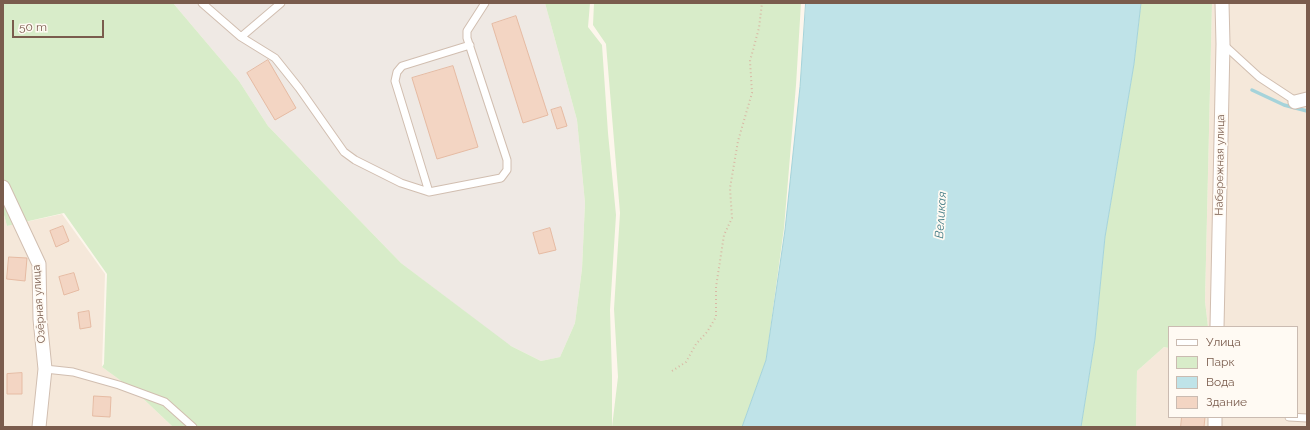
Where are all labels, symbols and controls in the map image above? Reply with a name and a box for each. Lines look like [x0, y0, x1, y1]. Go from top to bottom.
scale bar [14, 12, 106, 38]
text: 50 m [19, 20, 47, 34]
street label: Набережная улица [1213, 114, 1227, 216]
water label: Великая [932, 191, 950, 239]
street label: Озёрная улица [30, 264, 48, 344]
legend [1168, 326, 1298, 418]
text: Улица [1206, 335, 1241, 349]
text: Парк [1206, 355, 1235, 369]
text: Вода [1206, 375, 1235, 389]
text: Здание [1206, 395, 1247, 409]

